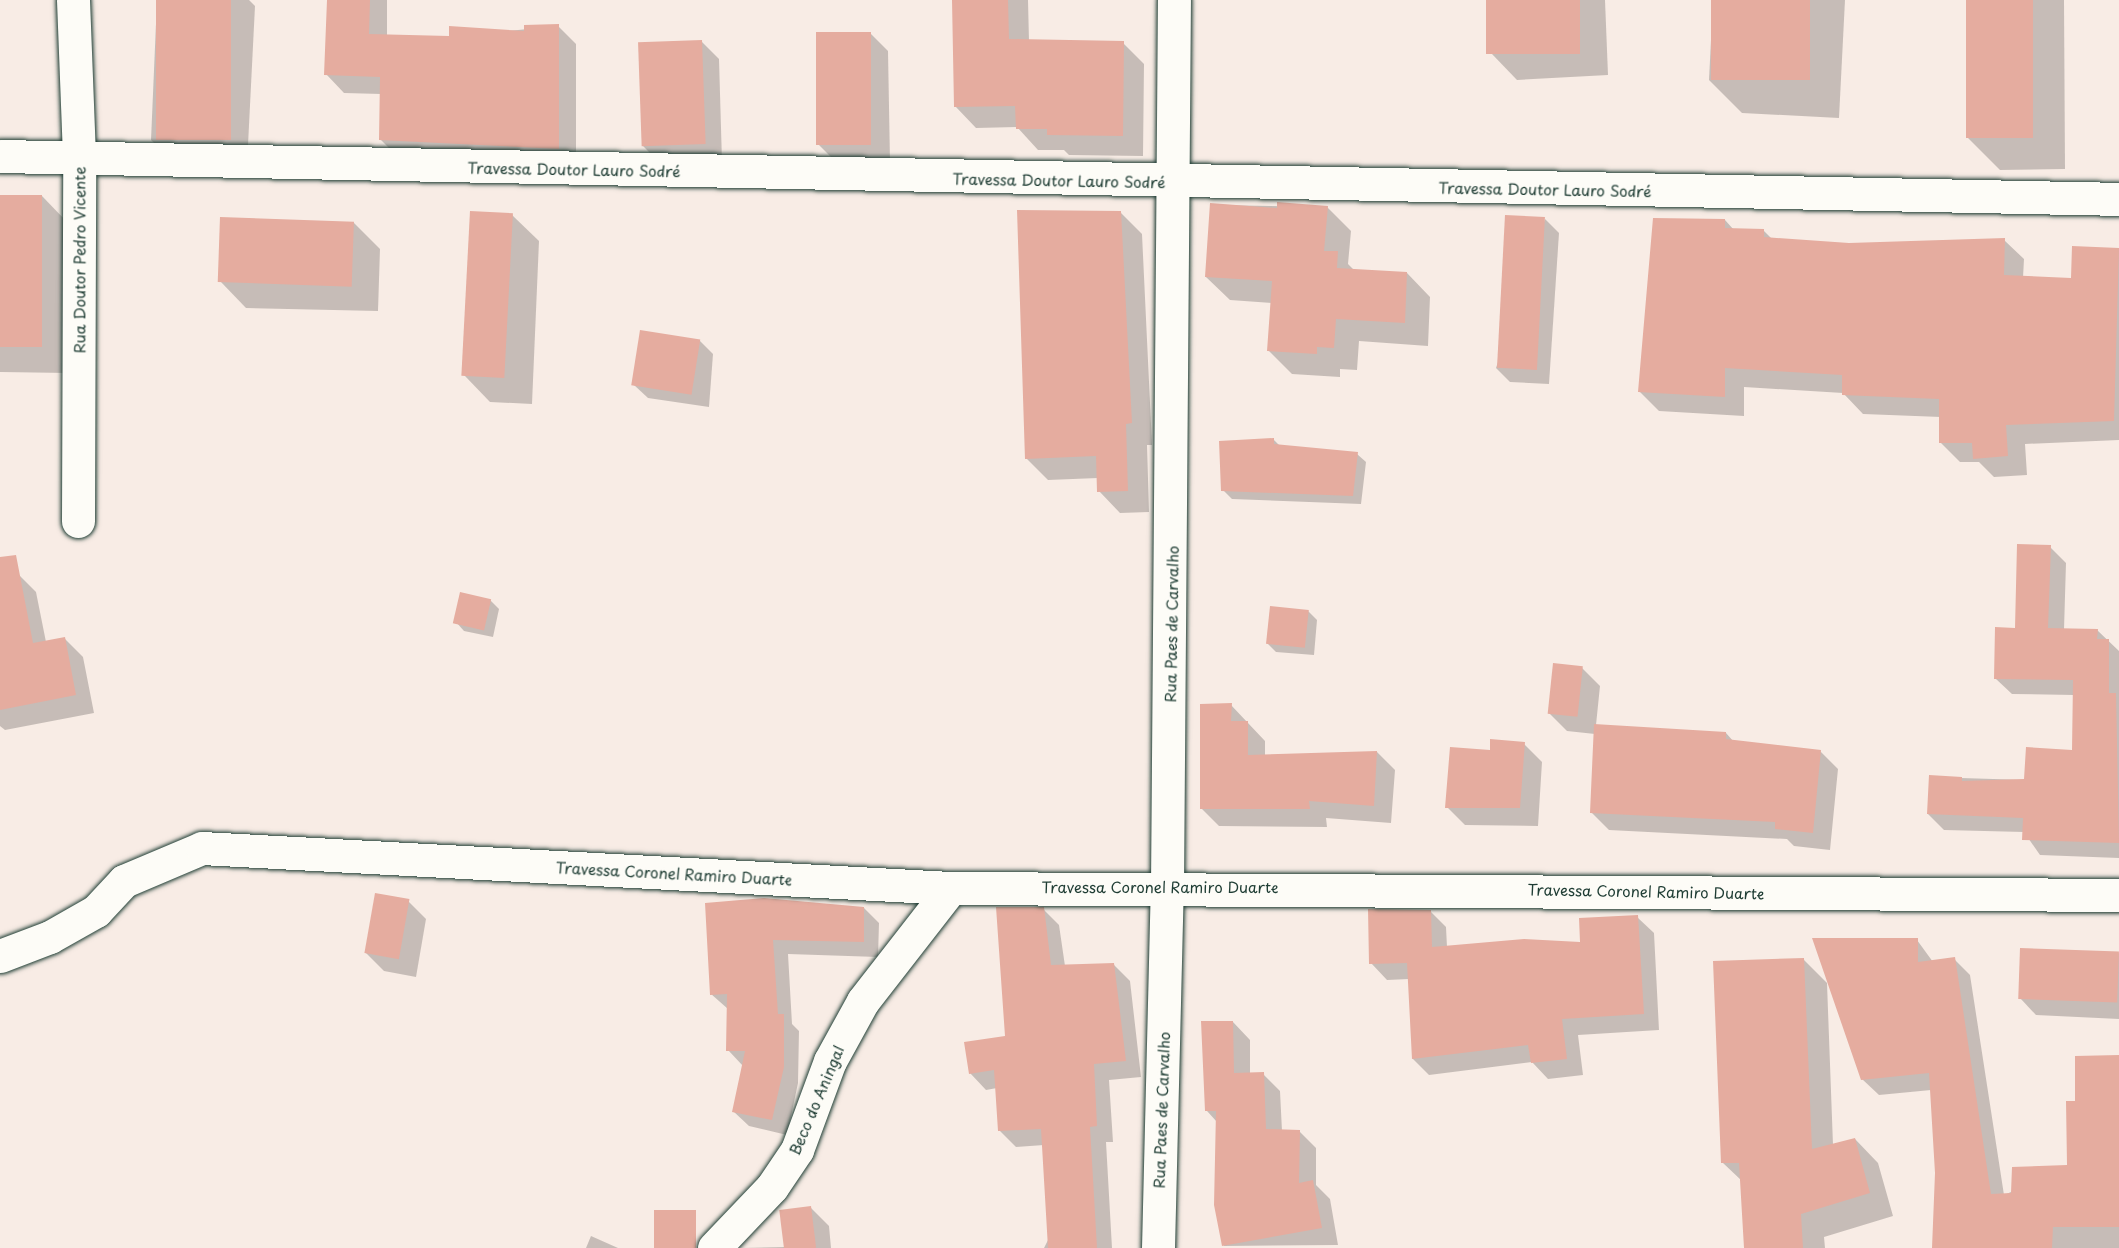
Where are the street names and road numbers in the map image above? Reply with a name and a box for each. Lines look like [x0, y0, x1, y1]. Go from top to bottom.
street label: Travessa Doutor Lauro Sodré [468, 158, 680, 180]
street label: Rua Doutor Pedro Vicente [70, 166, 88, 354]
street label: Travessa Doutor Lauro Sodré [953, 169, 1165, 191]
street label: Travessa Doutor Lauro Sodré [1439, 178, 1651, 200]
street label: Rua Paes de Carvalho [1161, 545, 1181, 703]
street label: Travessa Coronel Ramiro Duarte [555, 858, 793, 888]
street label: Travessa Coronel Ramiro Duarte [1041, 878, 1279, 896]
street label: Travessa Coronel Ramiro Duarte [1527, 880, 1765, 902]
street label: Rua Paes de Carvalho [1149, 1031, 1173, 1189]
street label: Beco do Aningal [785, 1042, 847, 1158]

